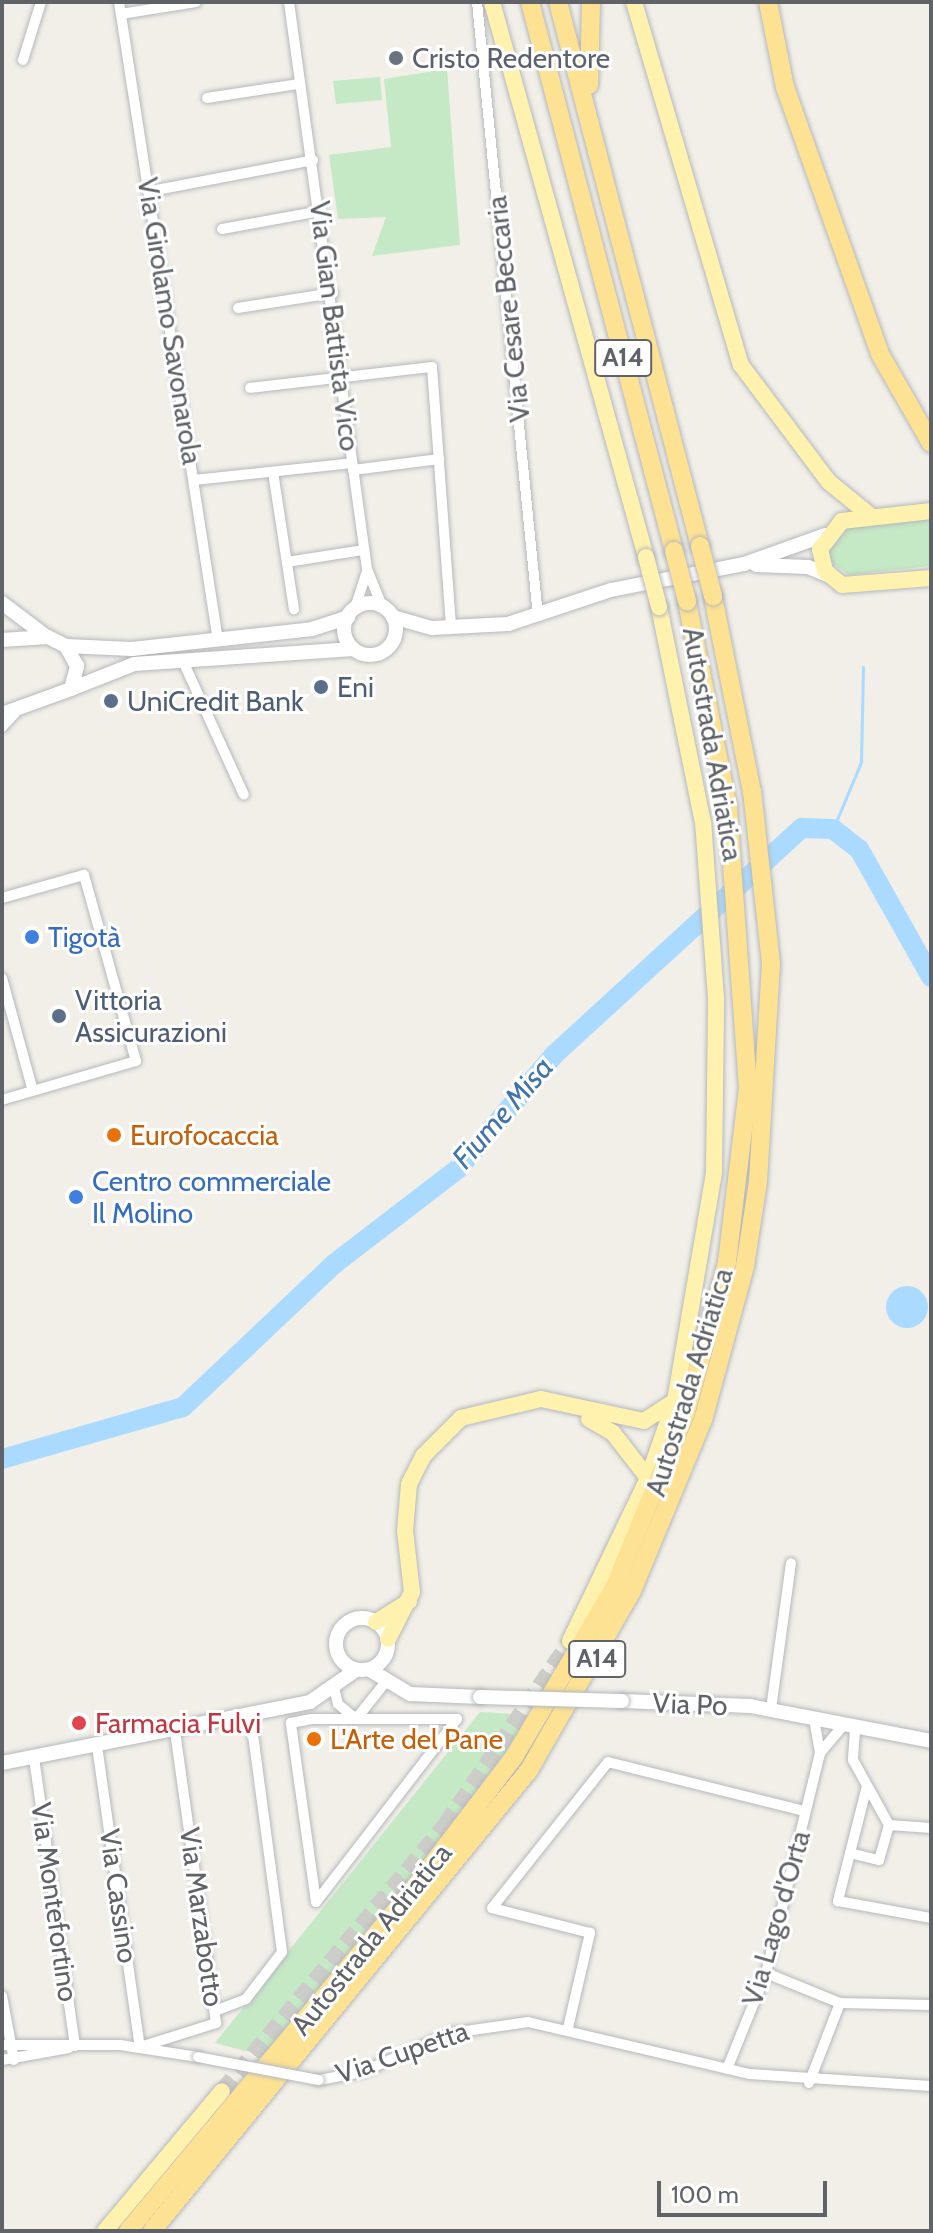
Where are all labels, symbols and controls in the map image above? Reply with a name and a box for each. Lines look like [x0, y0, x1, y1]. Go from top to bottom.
place label: Cristo Redentore [412, 41, 610, 75]
marker: Cristo Redentore [387, 49, 405, 67]
street label: Via Girolamo Savonarola [131, 175, 209, 467]
street label: Via Cesare Beccaria [479, 194, 537, 424]
street label: Via Gian Battista Vico [303, 199, 367, 453]
road number: A14 [593, 336, 653, 380]
street label: Autostrada Adriatica [676, 625, 750, 863]
place label: Eni [337, 670, 374, 704]
marker: Eni [312, 678, 330, 696]
place label: UniCredit Bank [127, 684, 304, 718]
marker: UniCredit Bank [102, 692, 120, 710]
place label: Tigotà [48, 920, 121, 954]
marker: Tigotà [23, 928, 41, 946]
place label: Vittoria Assicurazioni [75, 983, 227, 1049]
marker: Vittoria Assicurazioni [50, 1007, 68, 1025]
water label: Fiume Misa [445, 1050, 561, 1176]
place label: Eurofocaccia [130, 1118, 279, 1152]
marker: Eurofocaccia [105, 1126, 123, 1144]
place label: Centro commerciale Il Molino [92, 1164, 331, 1230]
marker: Centro commerciale Il Molino [67, 1188, 85, 1206]
street label: Autostrada Adriatica [638, 1264, 740, 1500]
road number: A14 [567, 1637, 627, 1681]
street label: Via Po [652, 1686, 728, 1722]
place label: Farmacia Fulvi [95, 1706, 261, 1740]
marker: Farmacia Fulvi [70, 1714, 88, 1732]
place label: L'Arte del Pane [330, 1722, 503, 1756]
marker: L'Arte del Pane [305, 1730, 323, 1748]
street label: Via Montefortino [24, 1800, 86, 2004]
street label: Via Marzabotto [173, 1825, 231, 2009]
street label: Via Cassino [93, 1827, 145, 1965]
street label: Via Lago d'Orta [735, 1827, 817, 2009]
street label: Autostrada Adriatica [283, 1836, 459, 2042]
street label: Via Cupetta [331, 2014, 473, 2090]
scale bar [661, 2165, 831, 2215]
text: 100 m [671, 2180, 739, 2209]

